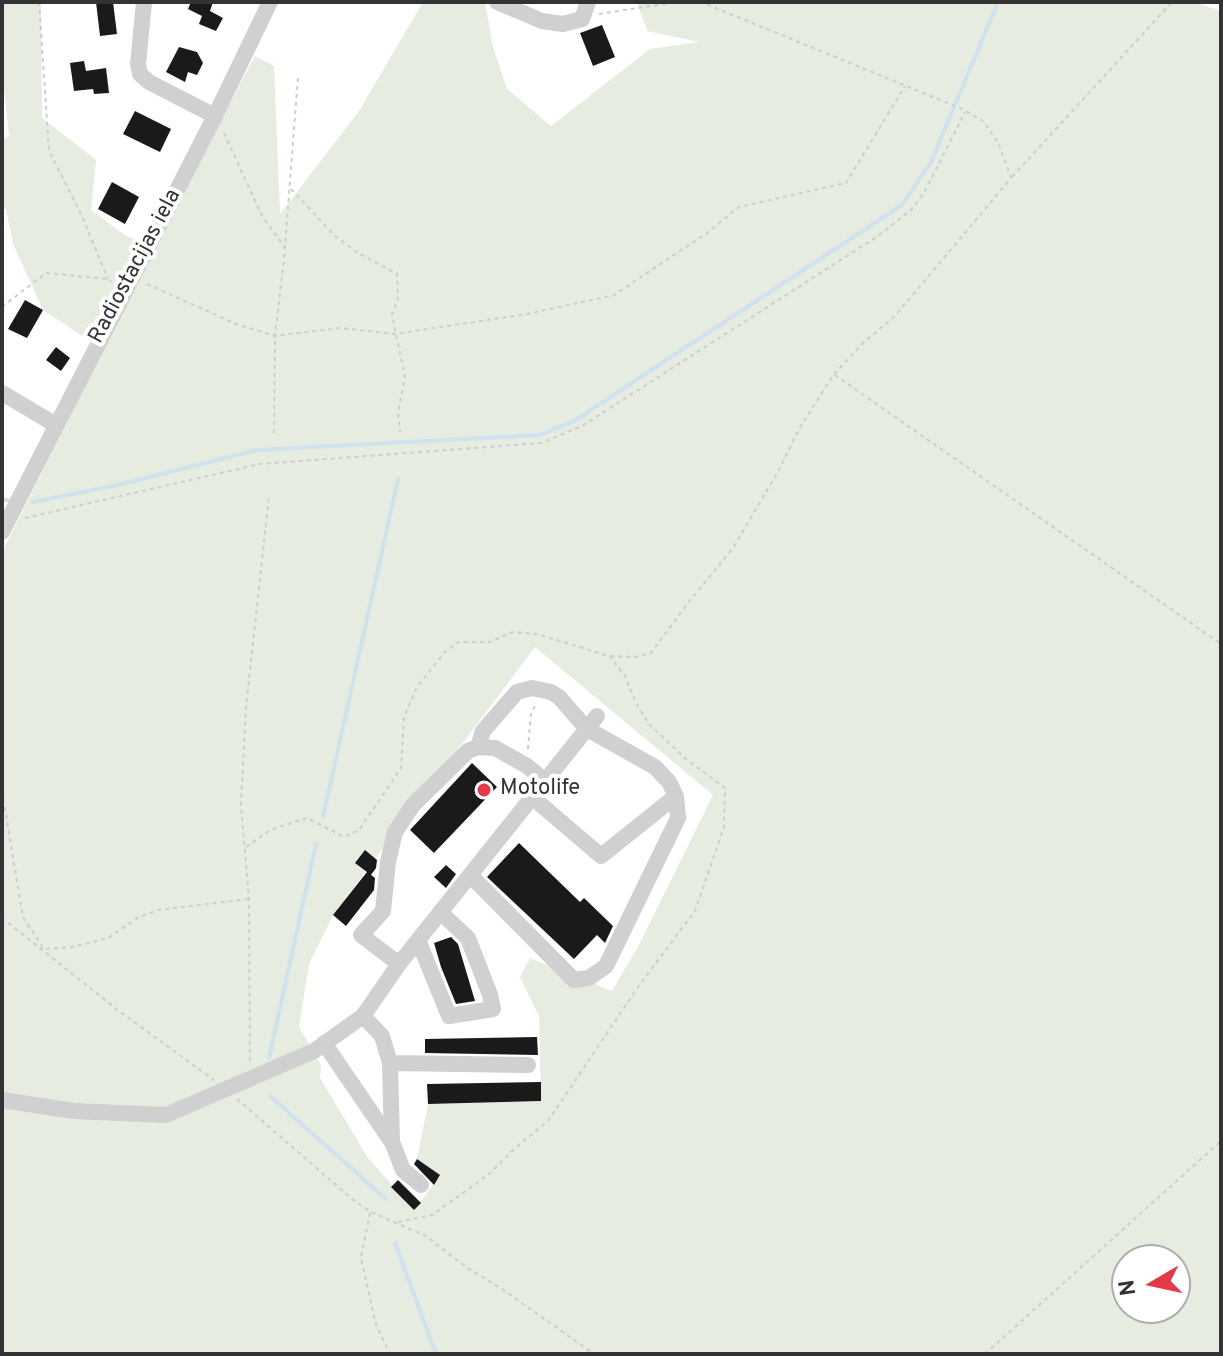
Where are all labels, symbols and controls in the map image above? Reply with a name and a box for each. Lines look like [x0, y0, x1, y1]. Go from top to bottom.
street label: Radiostacijas iela [84, 185, 188, 349]
place label: Motolife [500, 777, 580, 803]
marker: Motolife [475, 781, 493, 799]
north arrow [1111, 1244, 1191, 1324]
text: N [1114, 1278, 1143, 1297]

